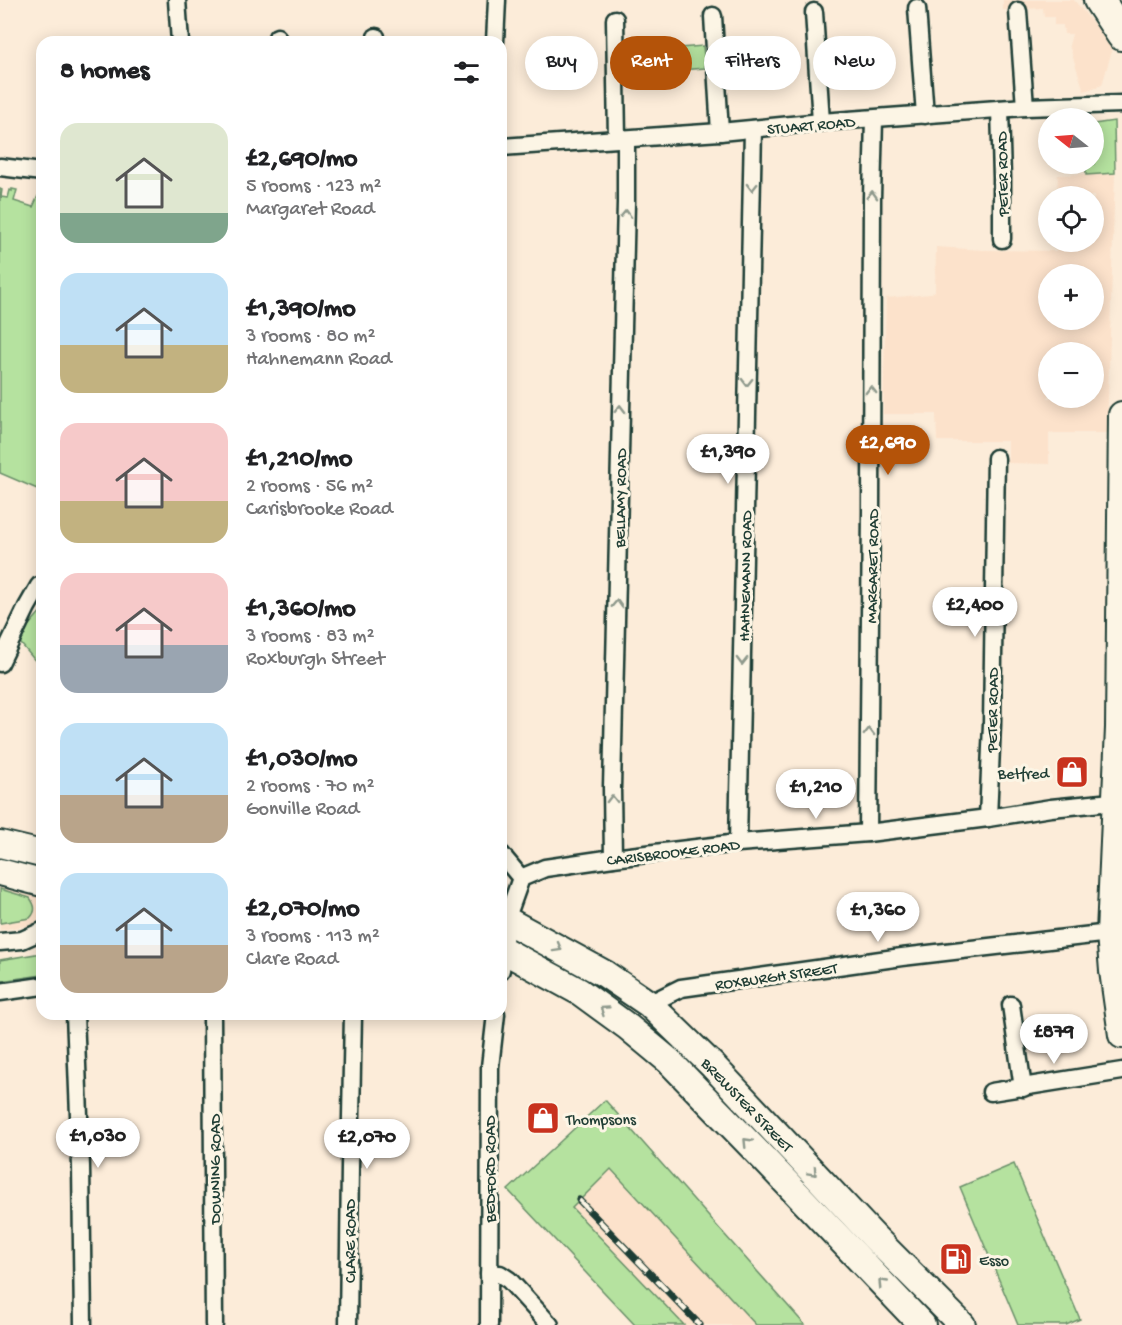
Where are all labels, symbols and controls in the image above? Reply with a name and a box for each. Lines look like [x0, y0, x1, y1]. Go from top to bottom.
chip: Buy [525, 36, 598, 90]
chip: Rent [610, 36, 692, 90]
chip: Filters [704, 36, 801, 90]
chip: New [813, 36, 896, 90]
icon: filters [450, 56, 483, 89]
text: 8 homes [60, 57, 149, 88]
north arrow [1038, 108, 1104, 174]
map controls [1038, 108, 1104, 408]
street label: STUART ROAD [766, 114, 857, 141]
street label: PETER ROAD [994, 131, 1015, 218]
text: £2,690/mo [246, 145, 358, 176]
icon: home [108, 147, 180, 219]
text: 5 rooms · 123 m² [246, 176, 382, 199]
one-way arrow [746, 183, 758, 192]
button: locate [1038, 186, 1104, 252]
one-way arrow [866, 191, 879, 200]
text: Margaret Road [246, 199, 375, 222]
one-way arrow [620, 210, 632, 219]
button: + [1038, 264, 1104, 330]
text: £1,390/mo [246, 295, 356, 326]
icon: home [108, 297, 180, 369]
text: 3 rooms · 80 m² [246, 326, 375, 349]
button: − [1038, 342, 1104, 408]
text: Hahnemann Road [246, 349, 392, 372]
one-way arrow [741, 378, 753, 387]
one-way arrow [865, 386, 877, 395]
one-way arrow [614, 405, 627, 414]
pin: £2,690 [839, 425, 937, 476]
text: £2,690 [860, 433, 916, 456]
pin: £1,390 [679, 434, 777, 485]
text: £1,390 [701, 442, 756, 465]
text: £1,210/mo [246, 445, 352, 476]
icon: home [108, 447, 180, 519]
street label: BELLAMY ROAD [612, 448, 633, 549]
text: 2 rooms · 56 m² [246, 476, 373, 499]
text: Carisbrooke Road [246, 499, 393, 522]
street label: MARGARET ROAD [864, 508, 885, 624]
street label: HAHNEMANN ROAD [737, 510, 758, 642]
pin: £2,400 [926, 587, 1024, 638]
text: £1,360/mo [246, 595, 356, 626]
text: £2,400 [946, 595, 1004, 618]
icon: home [108, 597, 180, 669]
one-way arrow [611, 600, 623, 609]
text: 3 rooms · 83 m² [246, 626, 374, 649]
text: Roxburgh Street [246, 649, 385, 672]
one-way arrow [736, 657, 749, 666]
street label: PETER ROAD [984, 667, 1005, 754]
one-way arrow [863, 728, 875, 737]
text: £1,030/mo [246, 745, 357, 776]
icon: home [108, 747, 180, 819]
shop icon: Betfred [1054, 754, 1090, 790]
place label: Betfred [997, 766, 1051, 785]
pin: £1,210 [767, 769, 865, 820]
text: 2 rooms · 70 m² [246, 776, 374, 799]
text: £1,210 [790, 777, 842, 800]
one-way arrow [606, 795, 618, 804]
text: Gonville Road [246, 799, 359, 822]
street label: CARISBROOKE ROAD [606, 837, 742, 872]
pin: £1,360 [829, 892, 927, 943]
text: £2,070/mo [246, 895, 360, 926]
icon: home [108, 897, 180, 969]
text: £1,360 [850, 900, 906, 923]
text: 3 rooms · 113 m² [246, 926, 380, 949]
one-way arrow [552, 941, 562, 952]
text: Clare Road [246, 949, 338, 972]
street label: ROXBURGH STREET [714, 960, 840, 996]
one-way arrow [600, 1006, 611, 1017]
pin: £879 [1018, 1014, 1090, 1065]
text: £879 [1034, 1022, 1074, 1045]
street label: BREWSTER STREET [695, 1055, 796, 1158]
shop icon: Thompsons [525, 1100, 561, 1136]
place label: Thompsons [565, 1112, 637, 1131]
street label: DOWNING ROAD [208, 1113, 227, 1225]
street label: BEDFORD ROAD [483, 1115, 502, 1223]
pin: £1,030 [49, 1118, 147, 1169]
pin: £2,070 [318, 1119, 416, 1170]
text: £1,030 [70, 1126, 126, 1149]
text: £2,070 [338, 1127, 396, 1150]
one-way arrow [744, 1138, 755, 1149]
one-way arrow [806, 1165, 817, 1176]
street label: CLARE ROAD [343, 1198, 362, 1283]
fuel station icon: Esso [938, 1241, 974, 1277]
place label: Esso [979, 1253, 1009, 1272]
one-way arrow [878, 1279, 889, 1289]

